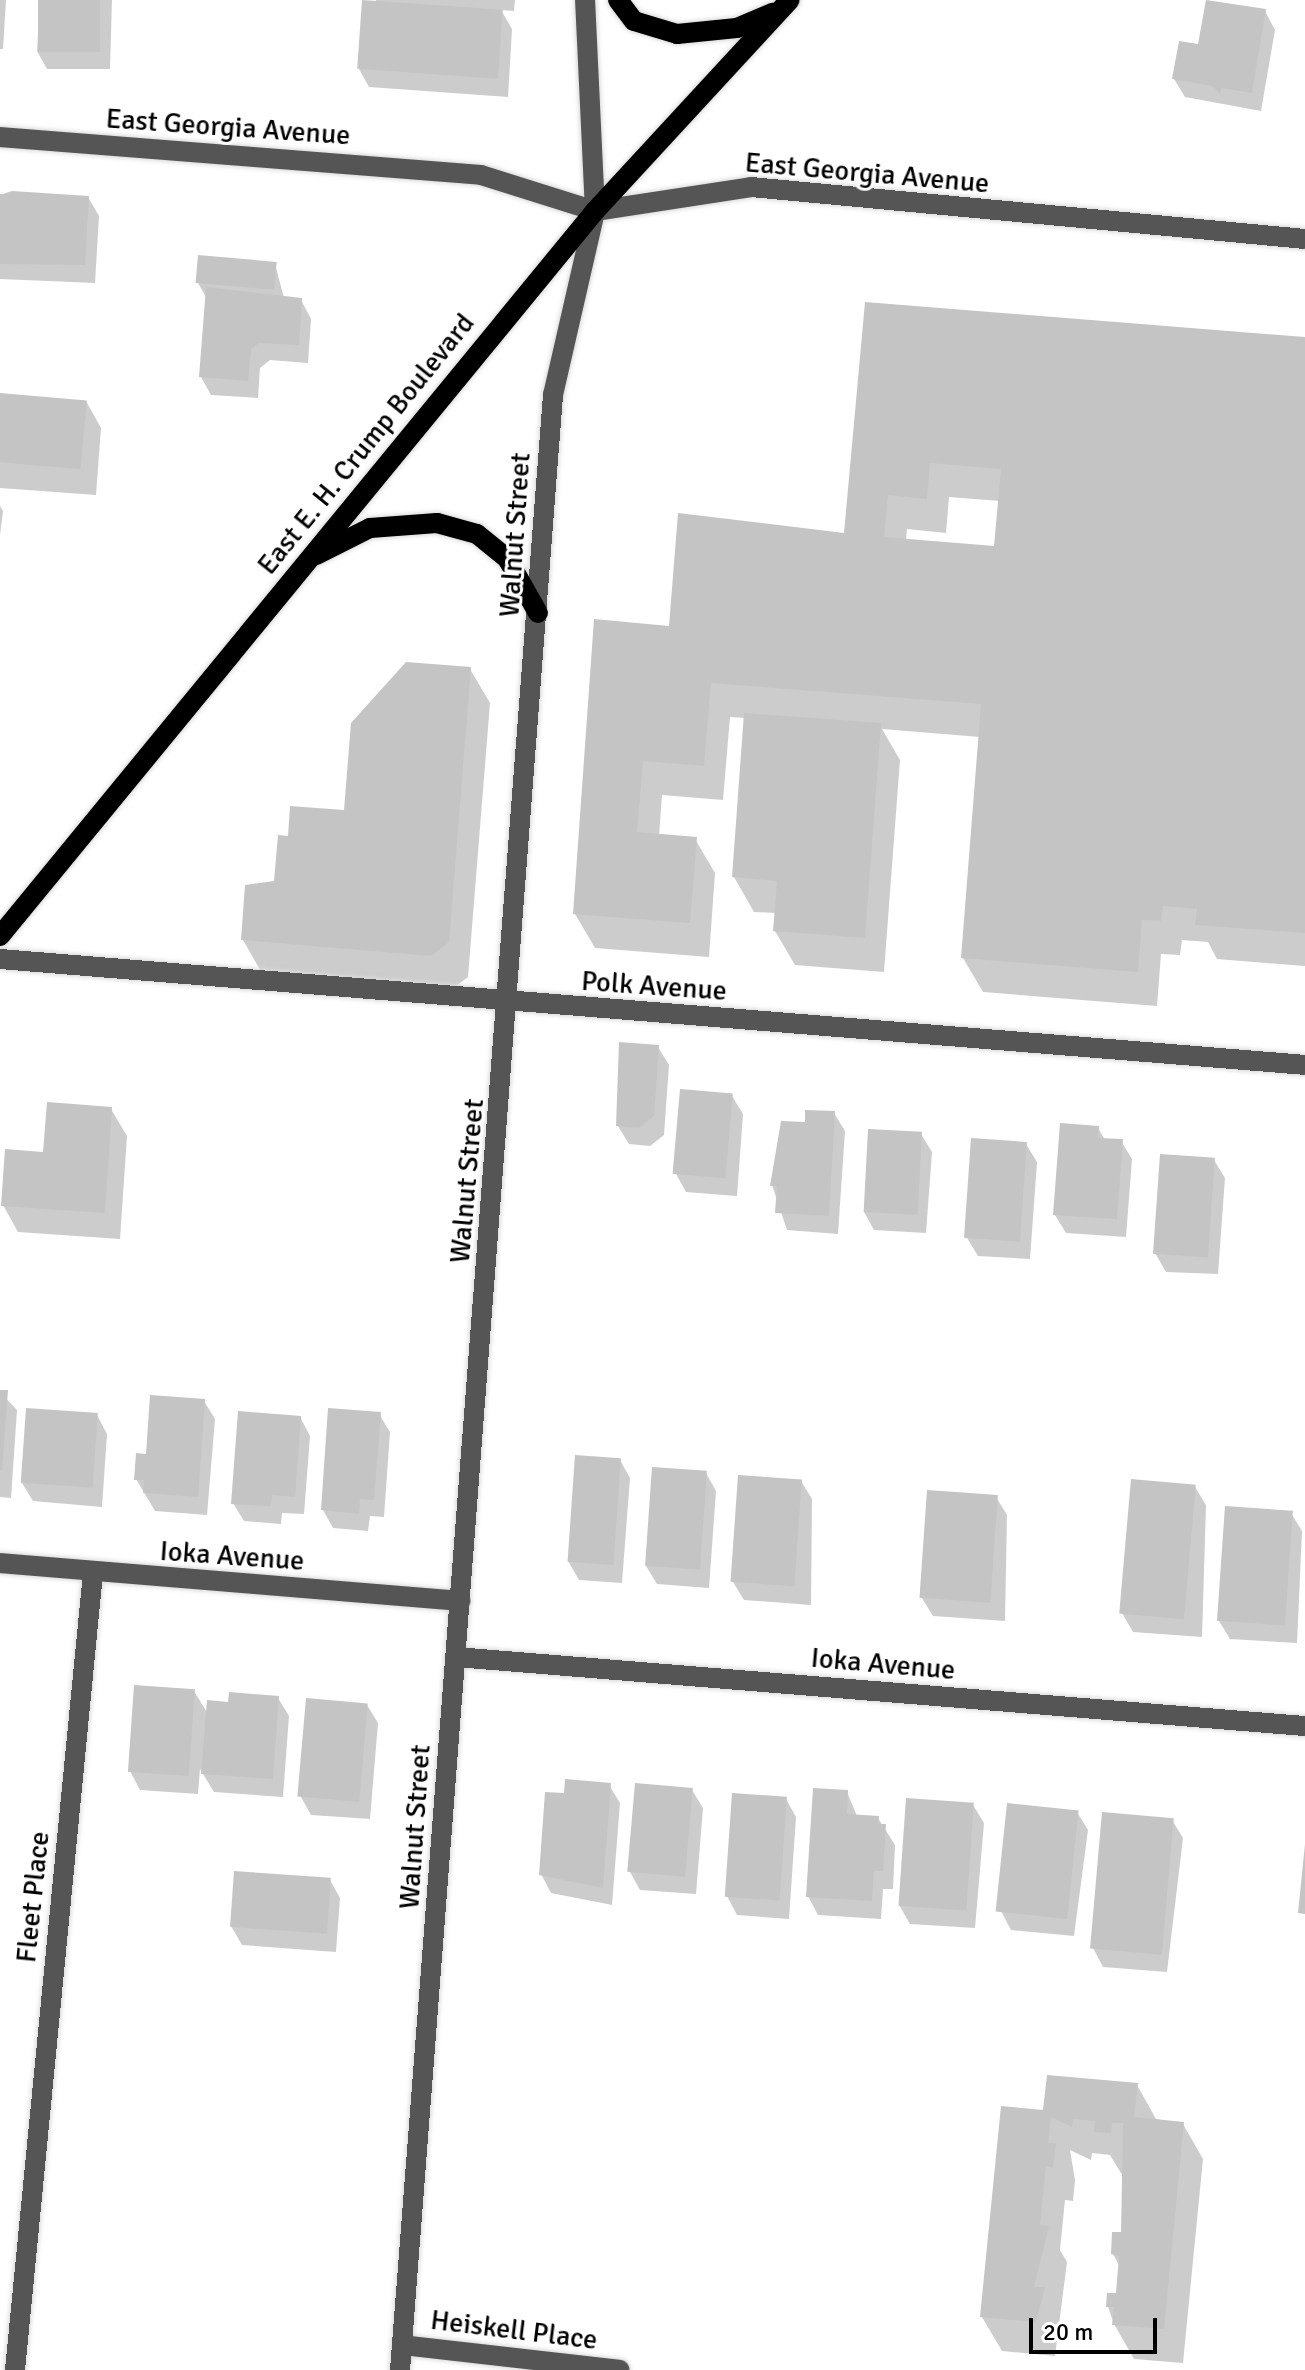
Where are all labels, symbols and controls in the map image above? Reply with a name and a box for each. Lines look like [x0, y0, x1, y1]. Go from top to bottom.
street label: East Georgia Avenue [105, 102, 351, 152]
street label: East Georgia Avenue [744, 146, 990, 200]
street label: East E. H. Crump Boulevard [250, 307, 482, 581]
street label: Walnut Street [492, 452, 538, 618]
street label: Polk Avenue [580, 964, 728, 1008]
street label: Walnut Street [443, 1098, 491, 1264]
street label: Ioka Avenue [159, 1534, 305, 1578]
street label: Ioka Avenue [809, 1641, 957, 1687]
street label: Walnut Street [392, 1744, 438, 1910]
street label: Fleet Place [9, 1830, 57, 1964]
scale bar [1033, 2302, 1161, 2352]
street label: Heiskell Place [429, 2303, 599, 2357]
text: 20 m [1043, 2317, 1093, 2347]

